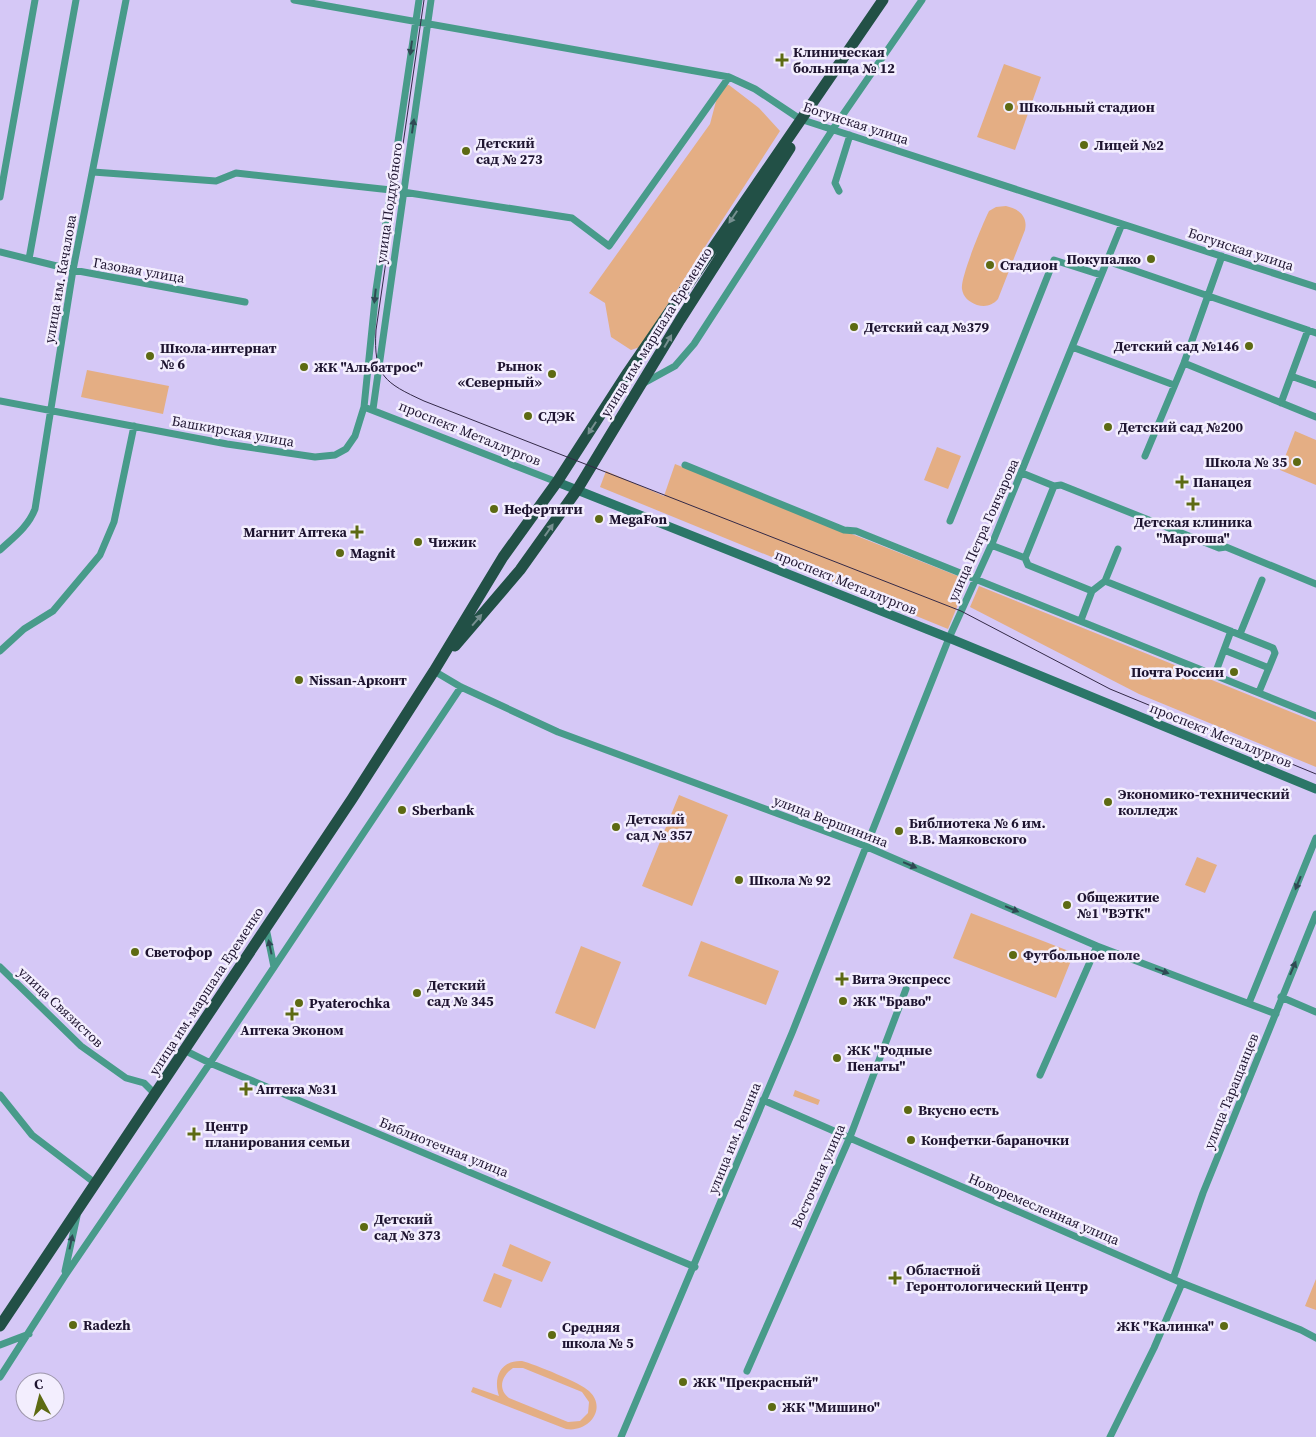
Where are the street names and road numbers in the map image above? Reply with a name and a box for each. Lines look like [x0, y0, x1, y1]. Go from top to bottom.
street label: Богунская улица [800, 96, 912, 150]
street label: улица Поддубного [371, 141, 407, 265]
street label: улица им. Качалова [39, 212, 81, 345]
street label: Богунская улица [1185, 222, 1297, 276]
street label: улица им. маршала Еременко [595, 243, 717, 421]
street label: Газовая улица [92, 252, 187, 288]
street label: проспект Металлургов [396, 395, 544, 471]
street label: Башкирская улица [170, 410, 297, 452]
street label: улица Петра Гончарова [942, 455, 1024, 605]
street label: проспект Металлургов [772, 544, 920, 620]
street label: проспект Металлургов [1147, 697, 1295, 773]
street label: улица Вершинина [771, 790, 892, 852]
street label: улица им. маршала Еременко [144, 903, 268, 1079]
street label: улица Связистов [14, 962, 108, 1052]
street label: улица Таращанцев [1199, 1030, 1263, 1152]
street label: улица им. Репина [703, 1079, 766, 1197]
street label: Библиотечная улица [376, 1112, 512, 1182]
street label: Восточная улица [786, 1120, 850, 1231]
street label: Новоремесленная улица [965, 1168, 1124, 1250]

